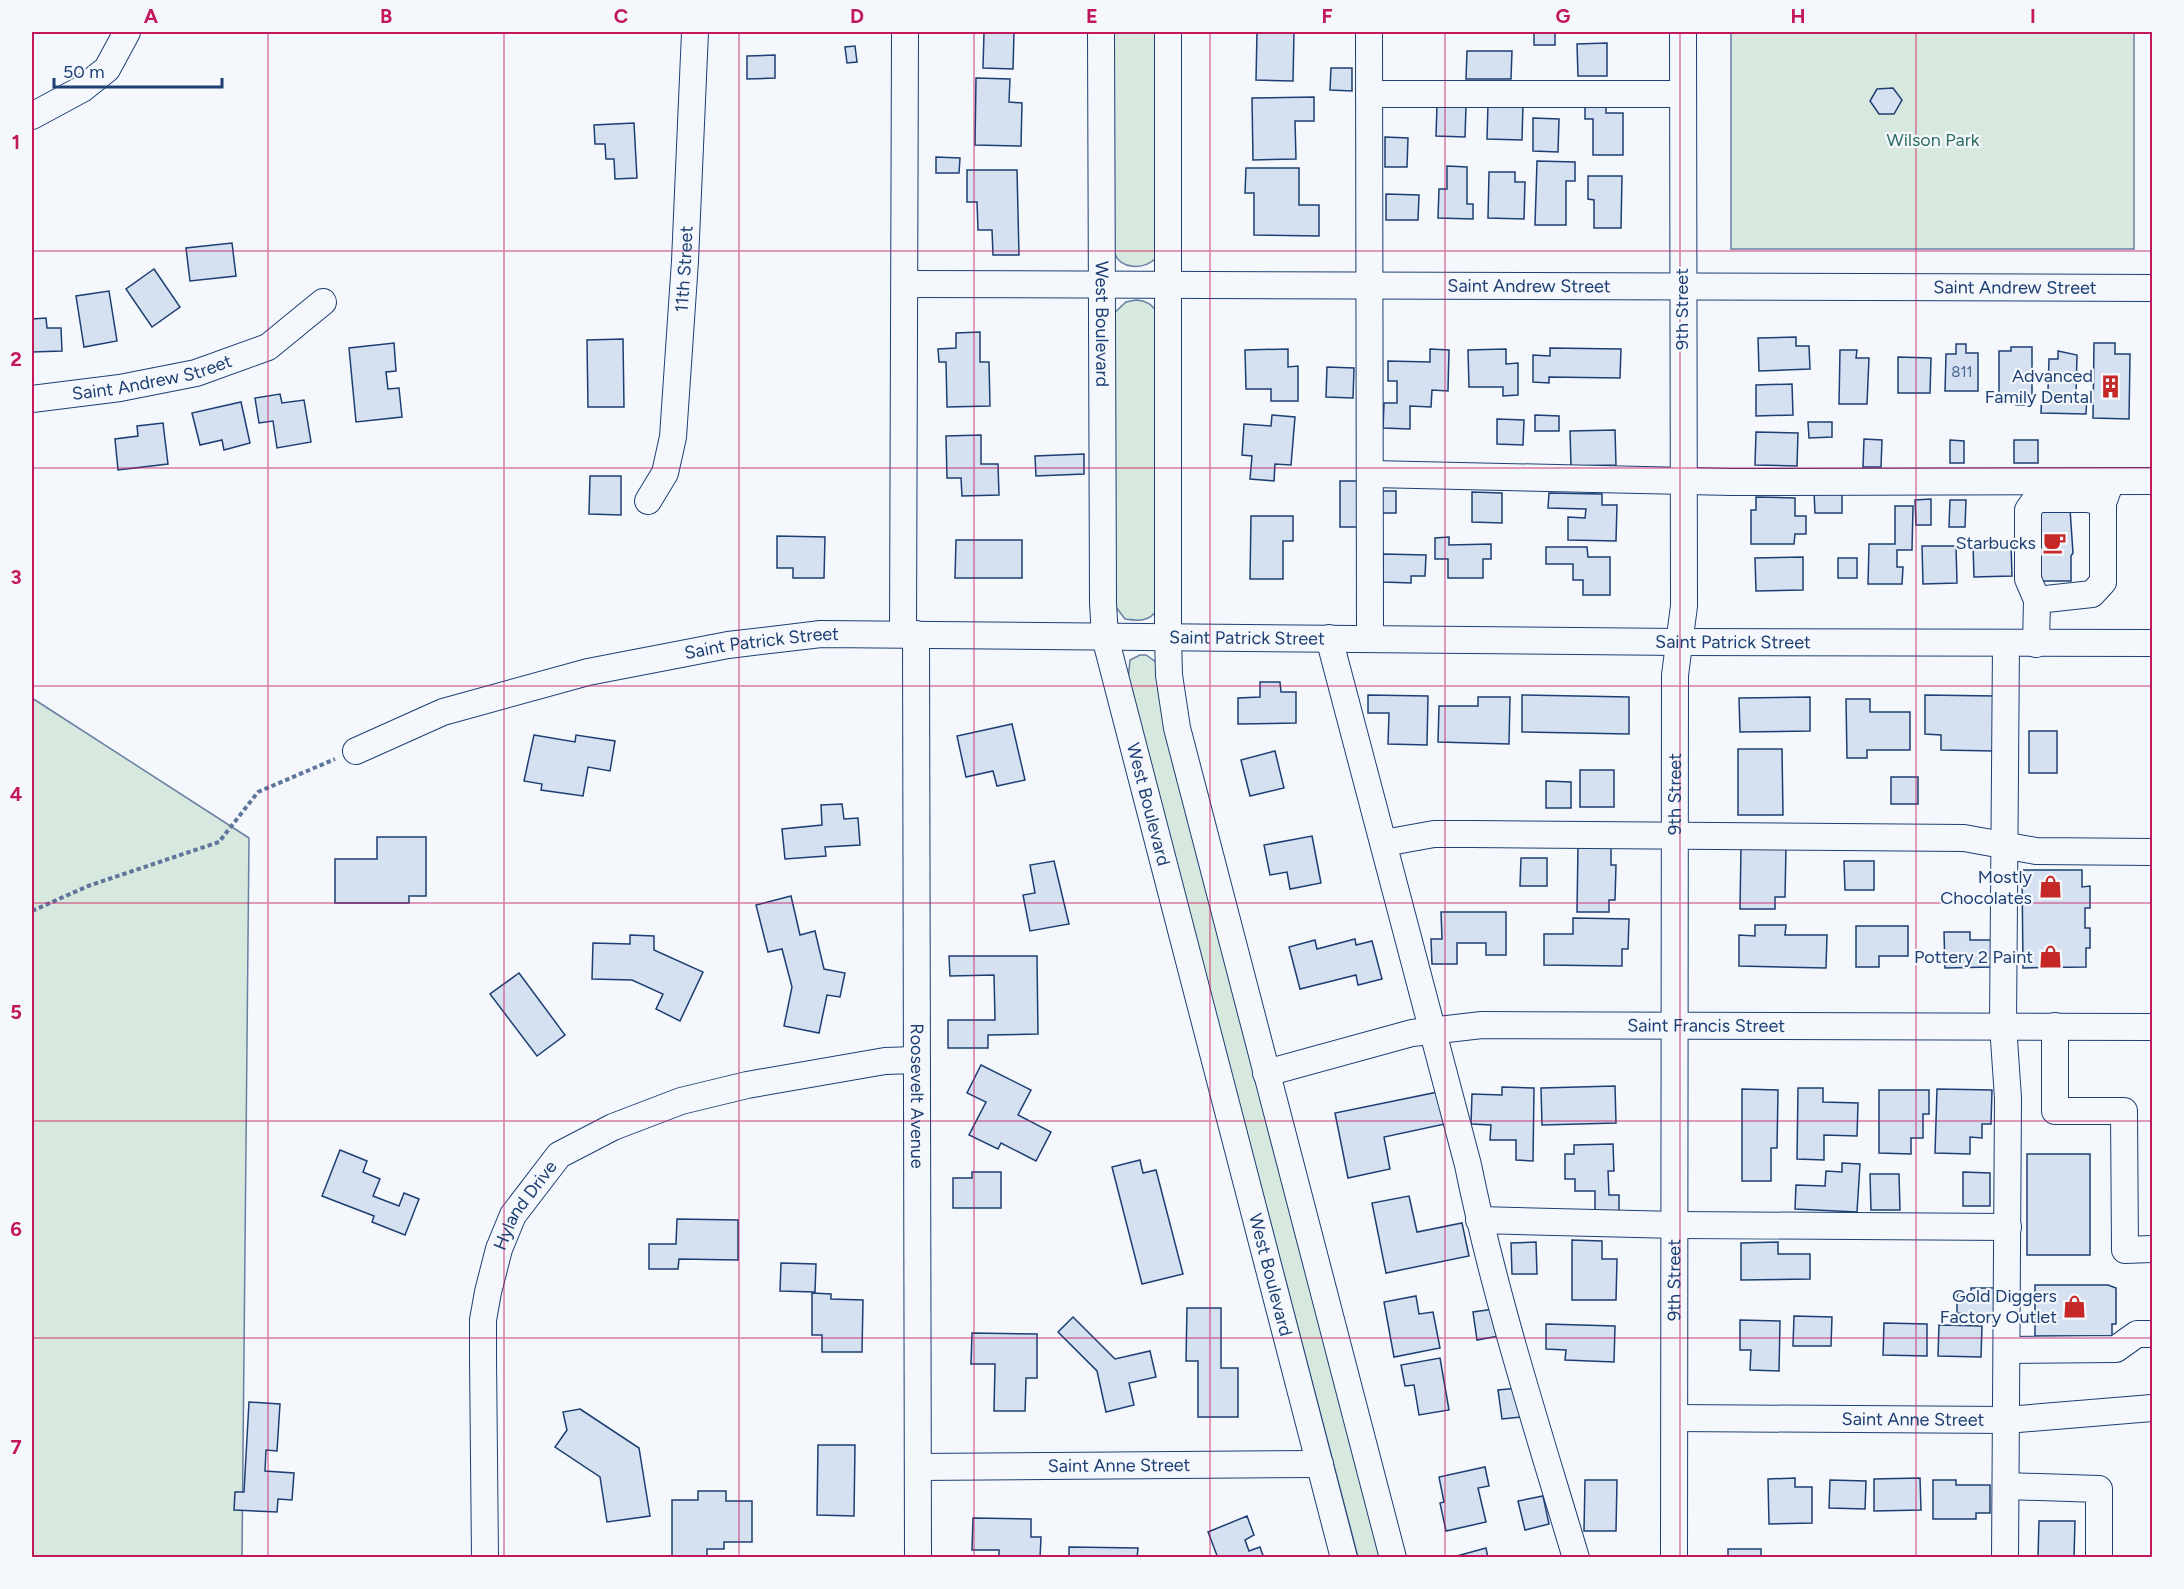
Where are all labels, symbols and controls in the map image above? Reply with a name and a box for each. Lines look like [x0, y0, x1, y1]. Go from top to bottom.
text: A [144, 4, 159, 28]
text: B [380, 4, 392, 28]
text: C [614, 4, 628, 28]
text: D [850, 4, 864, 28]
text: E [1086, 4, 1098, 28]
text: F [1321, 4, 1333, 28]
text: G [1556, 4, 1571, 28]
text: H [1791, 4, 1806, 28]
text: I [2030, 4, 2036, 28]
scale bar [54, 51, 222, 89]
text: 50 m [63, 61, 105, 83]
park label: Wilson Park [1887, 129, 1980, 151]
text: 1 [12, 130, 20, 154]
street label: 11th Street [671, 225, 698, 313]
street label: West Boulevard [1091, 261, 1113, 387]
street label: 9th Street [1671, 268, 1693, 350]
street label: Saint Andrew Street [1447, 275, 1611, 297]
street label: Saint Andrew Street [1933, 276, 2097, 299]
text: 2 [10, 347, 22, 371]
street label: Saint Andrew Street [71, 350, 235, 405]
house number: 811 [1951, 363, 1973, 381]
place label: Advanced Family Dental [1985, 365, 2093, 408]
building icon: Advanced Family Dental [2098, 373, 2124, 399]
cafe icon: Starbucks [2041, 530, 2067, 556]
place label: Starbucks [1955, 532, 2036, 554]
text: 3 [10, 565, 22, 589]
street label: Saint Patrick Street [683, 623, 839, 664]
street label: Saint Patrick Street [1169, 626, 1325, 650]
street label: Saint Patrick Street [1655, 631, 1811, 653]
street label: West Boulevard [1122, 741, 1175, 868]
street label: 9th Street [1664, 753, 1686, 835]
text: 4 [10, 782, 23, 806]
place label: Mostly Chocolates [1940, 866, 2033, 909]
shop icon: Mostly Chocolates [2037, 874, 2063, 900]
shop icon: Pottery 2 Paint [2038, 944, 2064, 970]
place label: Pottery 2 Paint [1914, 946, 2033, 968]
text: 5 [10, 1000, 22, 1024]
street label: Saint Francis Street [1627, 1014, 1785, 1037]
street label: Roosevelt Avenue [906, 1023, 928, 1169]
street label: Hyland Drive [489, 1156, 562, 1253]
street label: West Boulevard [1244, 1211, 1297, 1339]
text: 6 [10, 1217, 22, 1241]
street label: 9th Street [1663, 1239, 1685, 1321]
place label: Gold Diggers Factory Outlet [1940, 1285, 2057, 1328]
shop icon: Gold Diggers Factory Outlet [2062, 1293, 2088, 1319]
street label: Saint Anne Street [1842, 1408, 1985, 1431]
text: 7 [10, 1435, 22, 1459]
street label: Saint Anne Street [1048, 1454, 1191, 1477]

